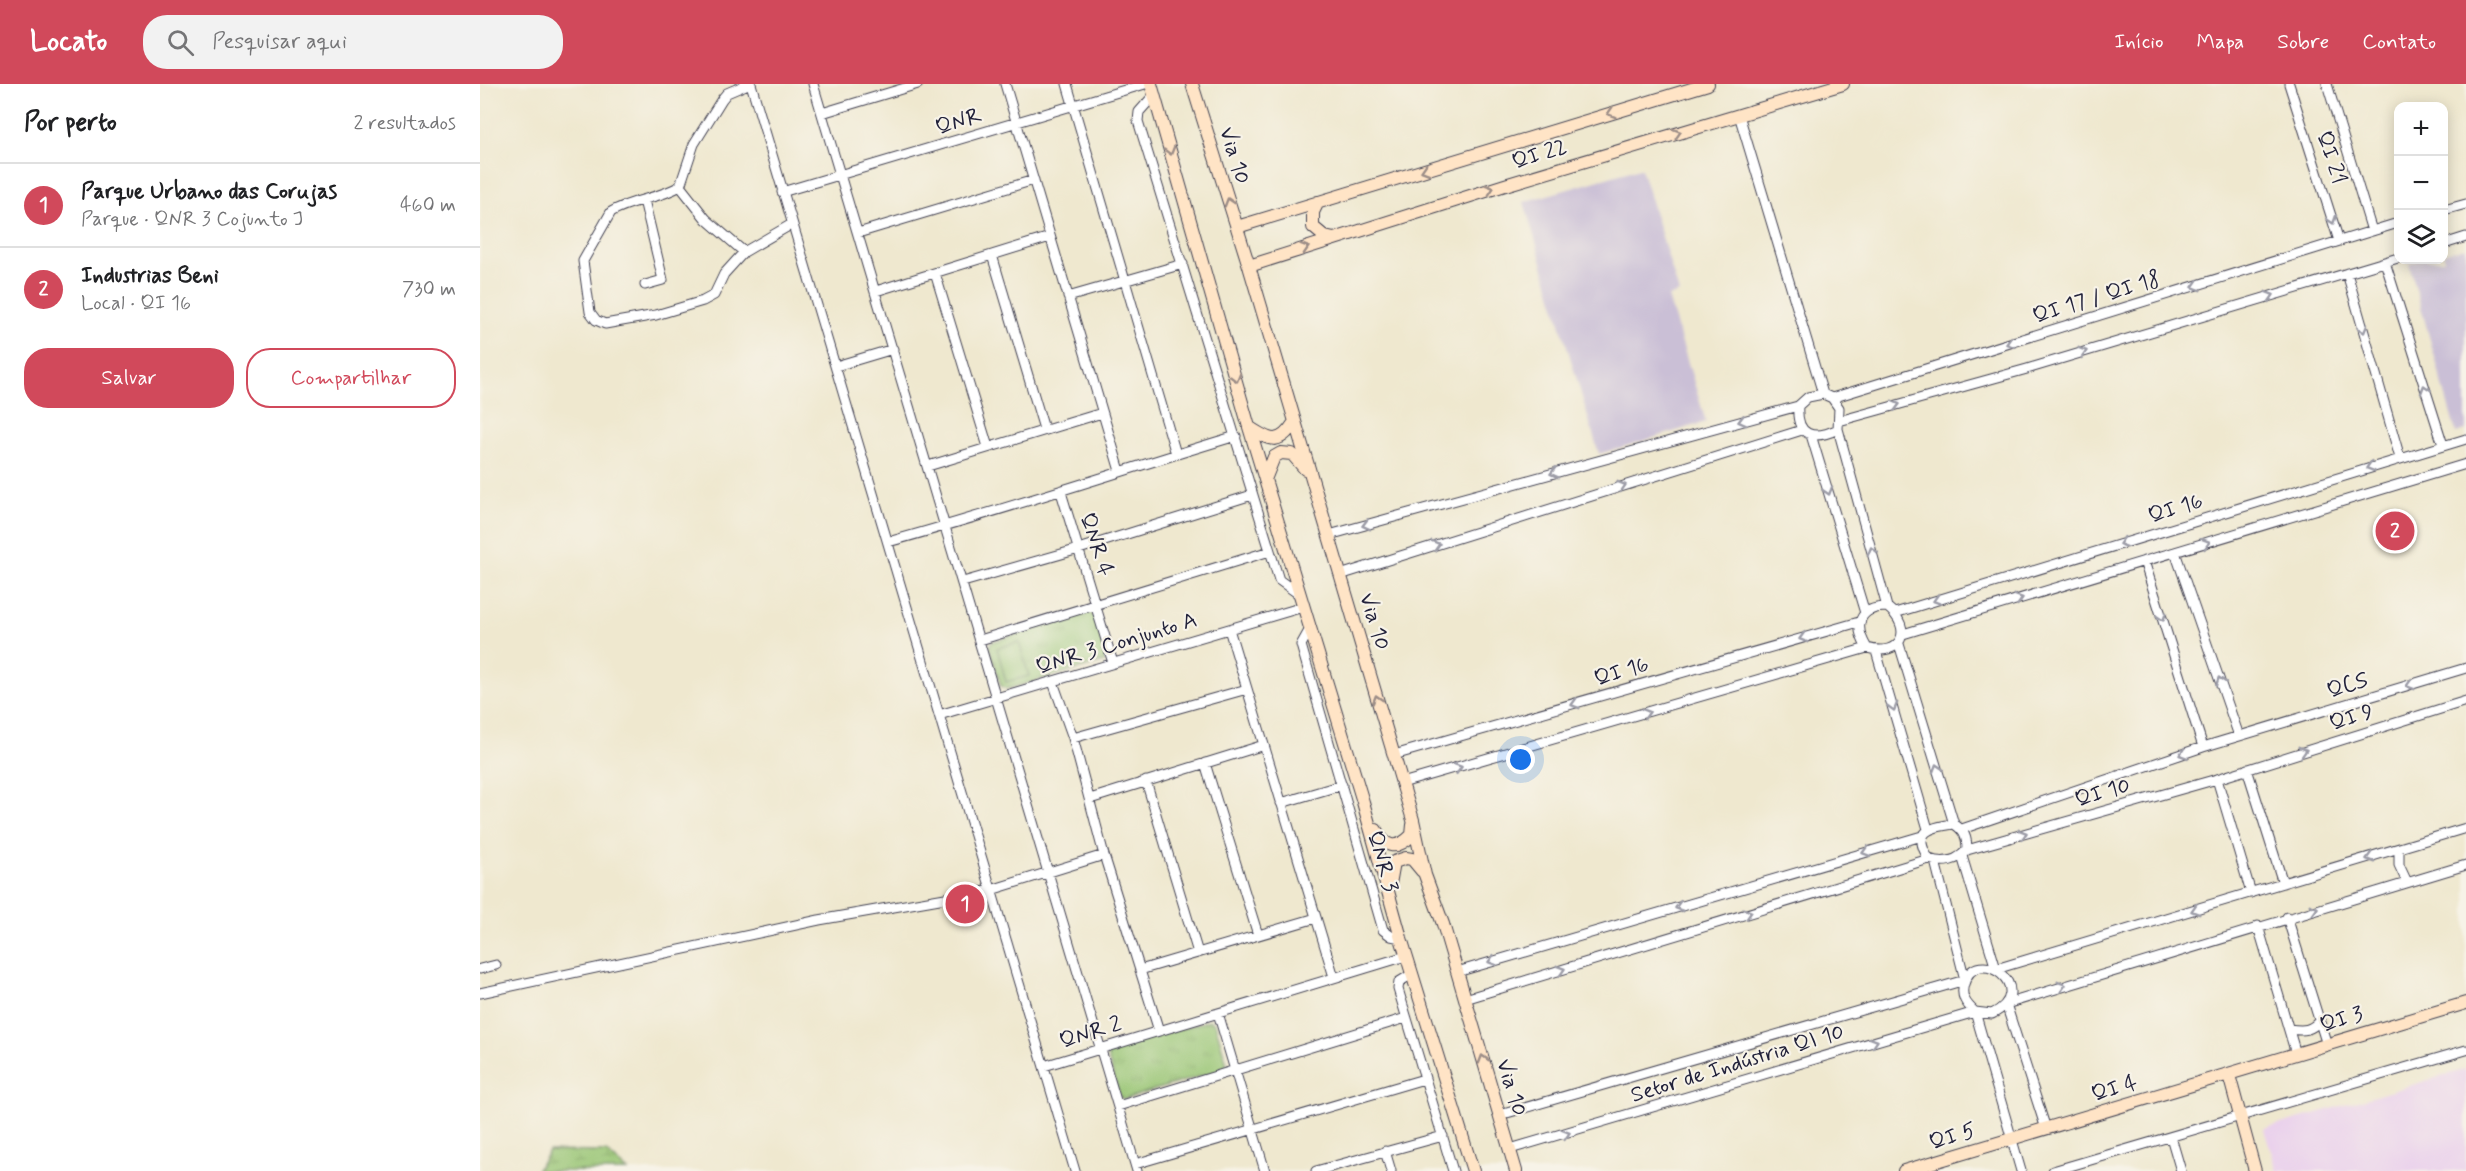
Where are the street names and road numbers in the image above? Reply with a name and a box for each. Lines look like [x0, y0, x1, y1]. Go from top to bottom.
street label: QNR [932, 102, 985, 142]
street label: Via 10 [1212, 124, 1256, 188]
street label: QI 21 [2309, 128, 2353, 188]
street label: QI 22 [1509, 133, 1571, 177]
street label: QI 17 / QI 18 [2029, 265, 2164, 331]
street label: QI 16 [2145, 487, 2206, 530]
street label: QNR 4 [1073, 509, 1120, 580]
street label: Via 10 [1352, 590, 1396, 654]
street label: QNR 3 Conjunto A [1033, 606, 1201, 682]
street label: QI 16 [1591, 651, 1652, 693]
street label: QCS [2324, 666, 2371, 705]
street label: QI 9 [2326, 698, 2377, 738]
street label: QI 10 [2072, 772, 2133, 814]
street label: QNR 3 [1360, 828, 1404, 895]
street label: QI 3 [2317, 1000, 2367, 1040]
street label: QNR 2 [1056, 1010, 1125, 1056]
street label: Setor de Indústria QI 10 [1628, 1018, 1848, 1110]
street label: Via 10 [1489, 1056, 1533, 1120]
street label: QI 4 [2088, 1069, 2141, 1109]
street label: QI 5 [1926, 1117, 1979, 1157]

